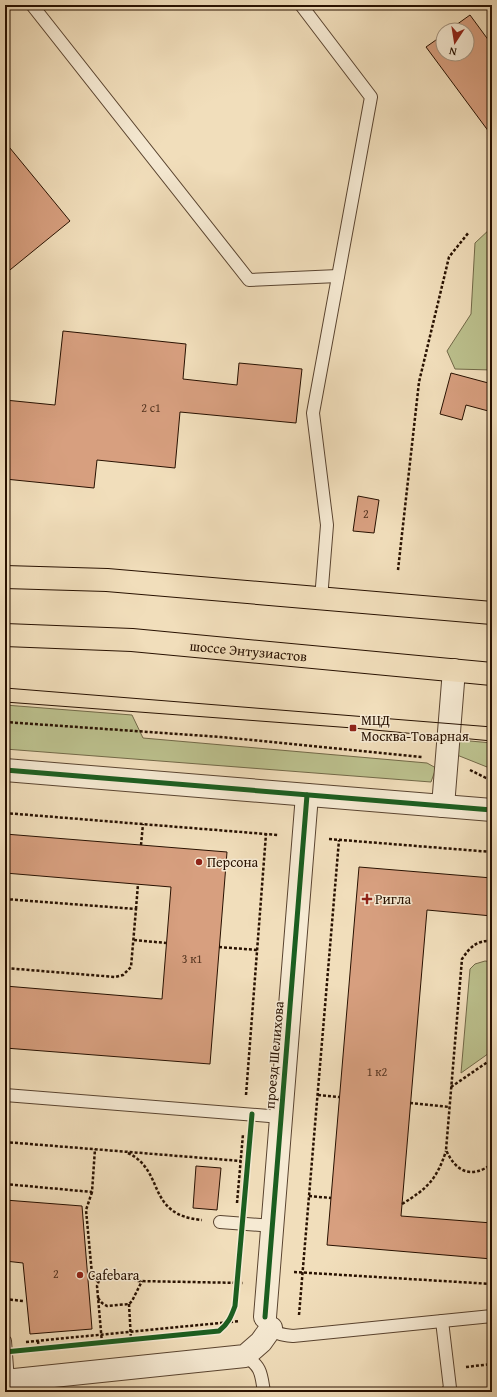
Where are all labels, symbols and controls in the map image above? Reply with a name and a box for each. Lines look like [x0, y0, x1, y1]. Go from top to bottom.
north arrow [435, 22, 475, 62]
text: N [447, 43, 458, 60]
house number: 2 с1 [141, 399, 161, 416]
house number: 2 [363, 505, 369, 522]
street label: шоссе Энтузиастов [189, 635, 308, 667]
place label: МЦД Москва-Товарная [361, 710, 469, 746]
marker: МЦД Москва-Товарная [348, 723, 358, 733]
place label: Персона [207, 852, 259, 872]
marker: Персона [194, 857, 204, 867]
place label: Ригла [375, 889, 411, 909]
marker: Ригла [362, 894, 372, 904]
house number: 3 к1 [182, 950, 202, 967]
street label: проезд Шелихова [259, 1000, 289, 1110]
house number: 1 к2 [367, 1063, 387, 1080]
house number: 2 [53, 1265, 59, 1282]
place label: Cafebara [88, 1265, 140, 1285]
marker: Cafebara [75, 1270, 85, 1280]

